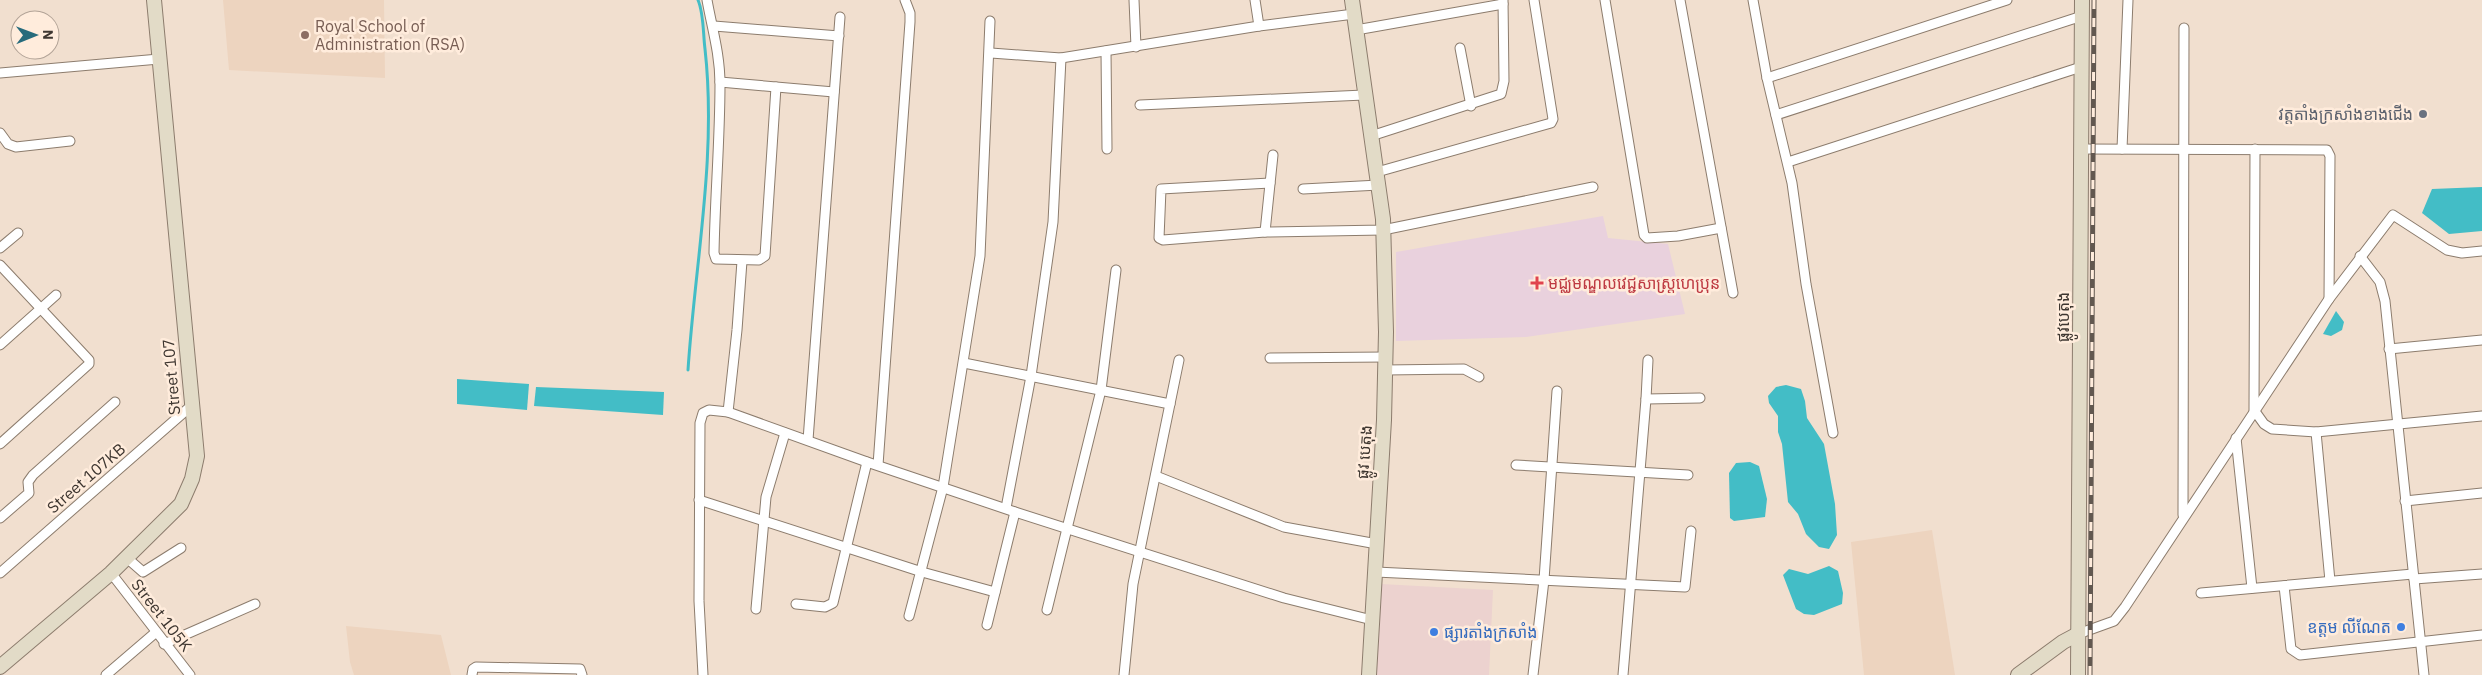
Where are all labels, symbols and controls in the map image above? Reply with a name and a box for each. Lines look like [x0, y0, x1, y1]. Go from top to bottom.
north arrow [10, 10, 60, 60]
place label: Royal School of Administration (RSA) [315, 16, 465, 54]
marker: Royal School of Administration (RSA) [299, 29, 311, 41]
text: N [39, 30, 57, 40]
place label: វត្តតាំងក្រសាំងខាងជើង [2278, 104, 2413, 124]
marker: វត្តតាំងក្រសាំងខាងជើង [2417, 108, 2429, 120]
place label: មជ្ឈមណ្ឌលវេជ្ជសាស្ត្រហេប្រុន [1548, 273, 1720, 293]
marker: មជ្ឈមណ្ឌលវេជ្ជសាស្ត្រហេប្រុន [1530, 276, 1544, 290]
street label: ផ្លូវបេតុង [2053, 292, 2078, 342]
street label: Street 107 [158, 338, 184, 416]
street label: ផ្លូវ បេតុង [1352, 424, 1381, 480]
street label: Street 107KB [43, 439, 129, 517]
street label: Street 105K [127, 575, 197, 655]
place label: ឧត្តម លីណែត [2307, 617, 2391, 637]
marker: ឧត្តម លីណែត [2395, 621, 2407, 633]
place label: ផ្សារតាំងក្រសាំង [1444, 622, 1537, 642]
marker: ផ្សារតាំងក្រសាំង [1428, 626, 1440, 638]

